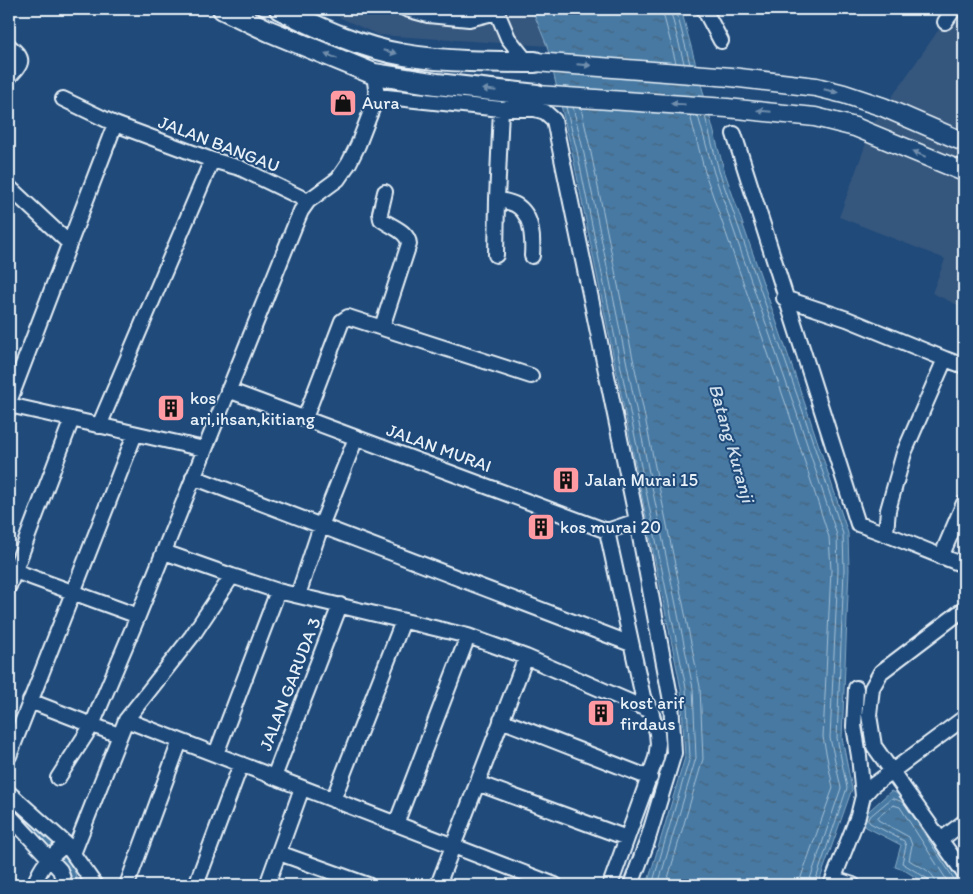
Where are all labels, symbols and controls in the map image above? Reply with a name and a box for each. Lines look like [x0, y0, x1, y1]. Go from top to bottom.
one-way arrow [382, 48, 397, 56]
one-way arrow [323, 52, 338, 60]
one-way arrow [576, 62, 592, 70]
one-way arrow [481, 86, 497, 94]
one-way arrow [823, 87, 839, 95]
shop icon: Aura [328, 88, 358, 118]
place label: Aura [362, 92, 399, 114]
one-way arrow [670, 100, 686, 108]
one-way arrow [755, 107, 771, 115]
street label: JALAN BANGAU [155, 111, 283, 177]
one-way arrow [911, 150, 926, 158]
water label: Batang Kuranji [704, 381, 761, 507]
place label: kos ari,ihsan,kitiang [190, 387, 316, 430]
building icon: kos ari,ihsan,kitiang [156, 393, 186, 423]
street label: JALAN MURAI [383, 419, 495, 477]
building icon: Jalan Murai 15 [551, 465, 581, 495]
place label: Jalan Murai 15 [585, 469, 698, 491]
building icon: kos murai 20 [526, 512, 556, 542]
place label: kos murai 20 [560, 516, 661, 538]
street label: JALAN GARUDA 3 [254, 614, 326, 754]
place label: kost arif firdaus [620, 692, 685, 735]
building icon: kost arif firdaus [586, 698, 616, 728]

